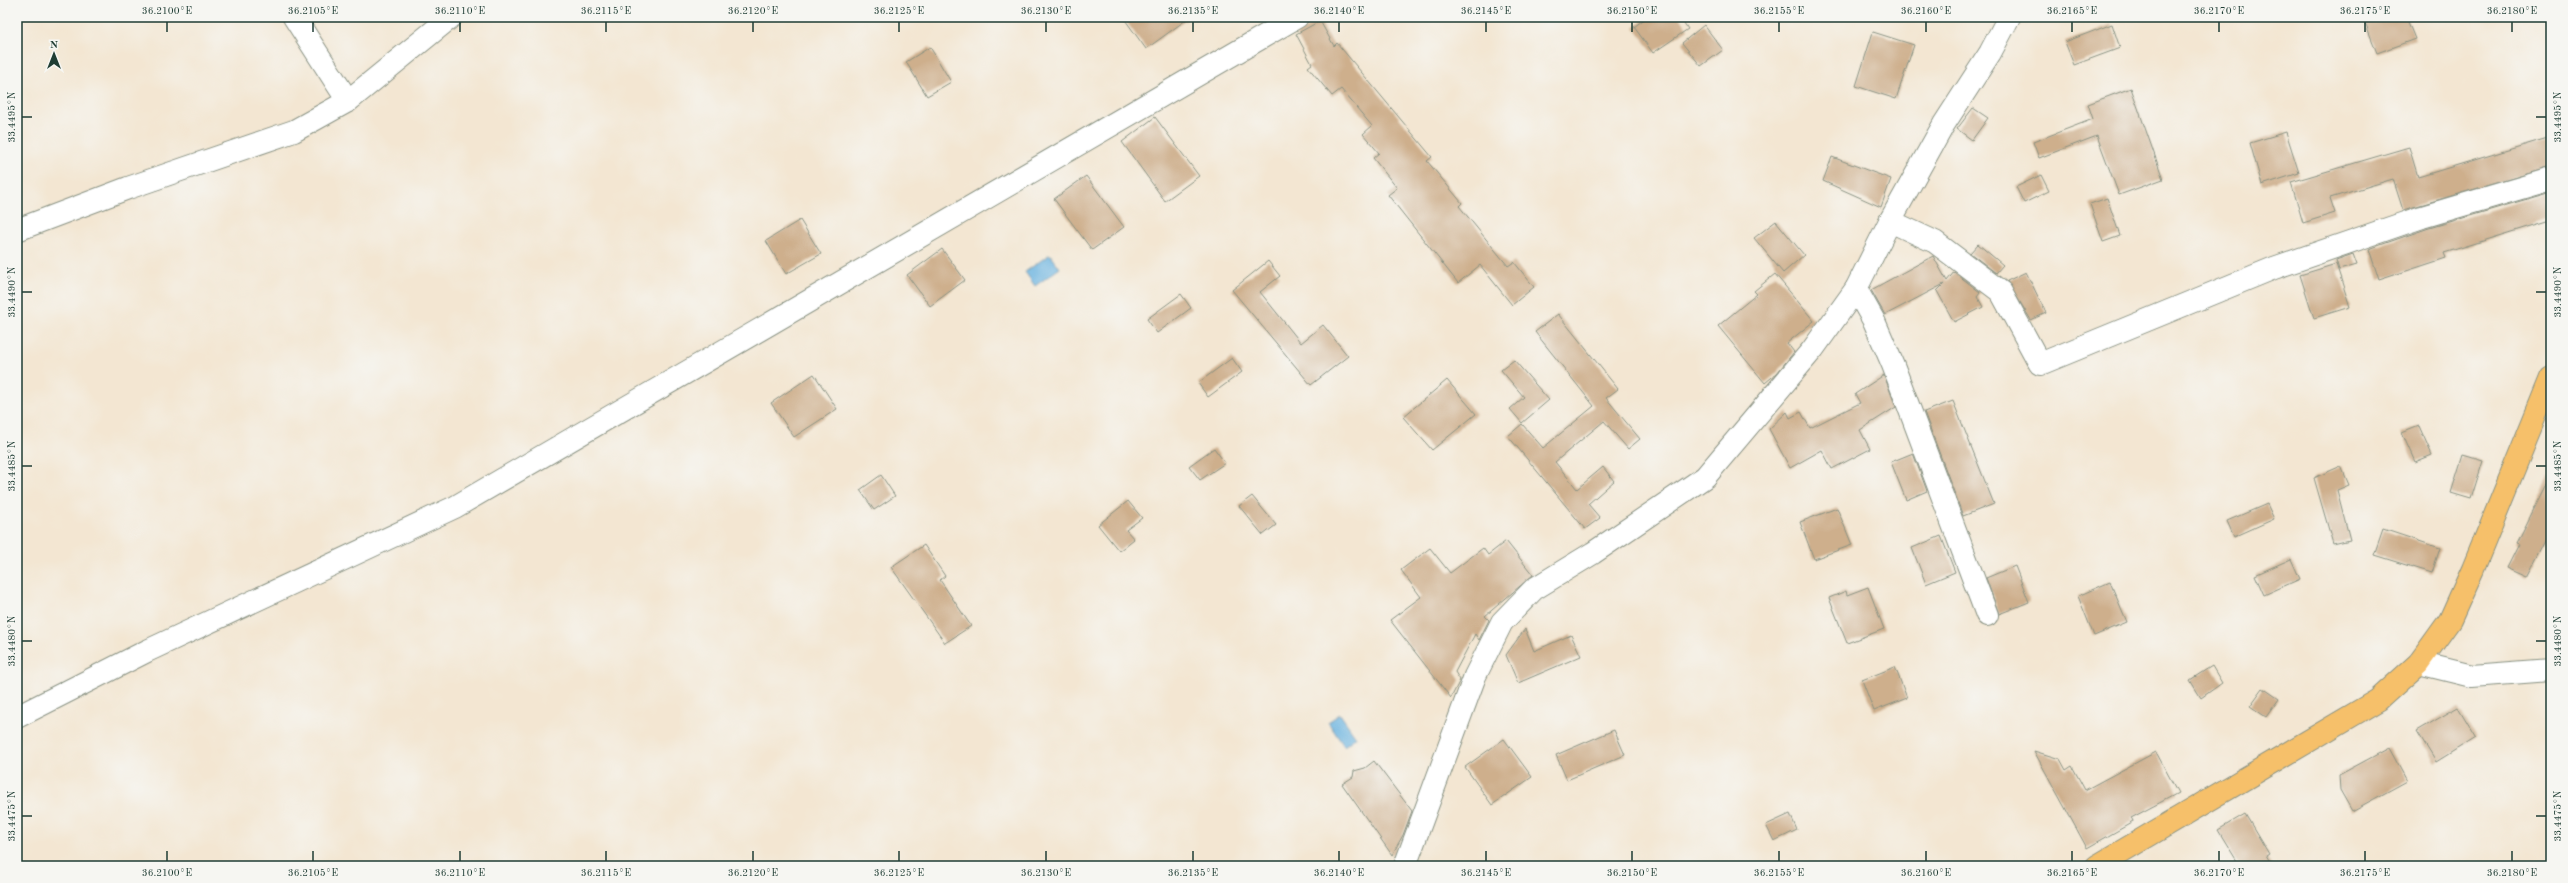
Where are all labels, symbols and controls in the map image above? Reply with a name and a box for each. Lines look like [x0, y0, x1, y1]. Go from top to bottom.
text: 36.2100°E [142, 6, 192, 16]
text: 36.2105°E [288, 6, 338, 16]
text: 36.2110°E [435, 6, 485, 16]
text: 36.2115°E [581, 6, 631, 16]
text: 36.2120°E [728, 6, 778, 16]
text: 36.2125°E [874, 6, 924, 16]
text: 36.2130°E [1021, 6, 1071, 16]
text: 36.2135°E [1168, 6, 1218, 16]
text: 36.2140°E [1314, 6, 1364, 16]
text: 36.2145°E [1461, 6, 1511, 16]
text: 36.2150°E [1607, 6, 1657, 16]
text: 36.2155°E [1754, 6, 1804, 16]
text: 36.2160°E [1901, 6, 1951, 16]
text: 36.2165°E [2047, 6, 2097, 16]
text: 36.2170°E [2194, 6, 2244, 16]
text: 36.2175°E [2340, 6, 2390, 16]
text: 36.2180°E [2487, 6, 2537, 16]
north arrow [34, 34, 74, 74]
text: N [50, 40, 59, 51]
text: 33.4495°N [7, 91, 17, 143]
text: 33.4495°N [2553, 91, 2563, 143]
text: 33.4490°N [7, 266, 17, 318]
text: 33.4490°N [2553, 266, 2563, 318]
text: 33.4485°N [7, 440, 17, 492]
text: 33.4485°N [2553, 440, 2563, 492]
text: 33.4480°N [7, 615, 17, 667]
text: 33.4480°N [2553, 615, 2563, 667]
text: 33.4475°N [7, 790, 17, 842]
text: 33.4475°N [2553, 790, 2563, 842]
text: 36.2100°E [142, 868, 192, 878]
text: 36.2105°E [288, 868, 338, 878]
text: 36.2110°E [435, 868, 485, 878]
text: 36.2115°E [581, 868, 631, 878]
text: 36.2120°E [728, 868, 778, 878]
text: 36.2125°E [874, 868, 924, 878]
text: 36.2130°E [1021, 868, 1071, 878]
text: 36.2135°E [1168, 868, 1218, 878]
text: 36.2140°E [1314, 868, 1364, 878]
text: 36.2145°E [1461, 868, 1511, 878]
text: 36.2150°E [1607, 868, 1657, 878]
text: 36.2155°E [1754, 868, 1804, 878]
text: 36.2160°E [1901, 868, 1951, 878]
text: 36.2165°E [2047, 868, 2097, 878]
text: 36.2170°E [2194, 868, 2244, 878]
text: 36.2175°E [2340, 868, 2390, 878]
text: 36.2180°E [2487, 868, 2537, 878]

